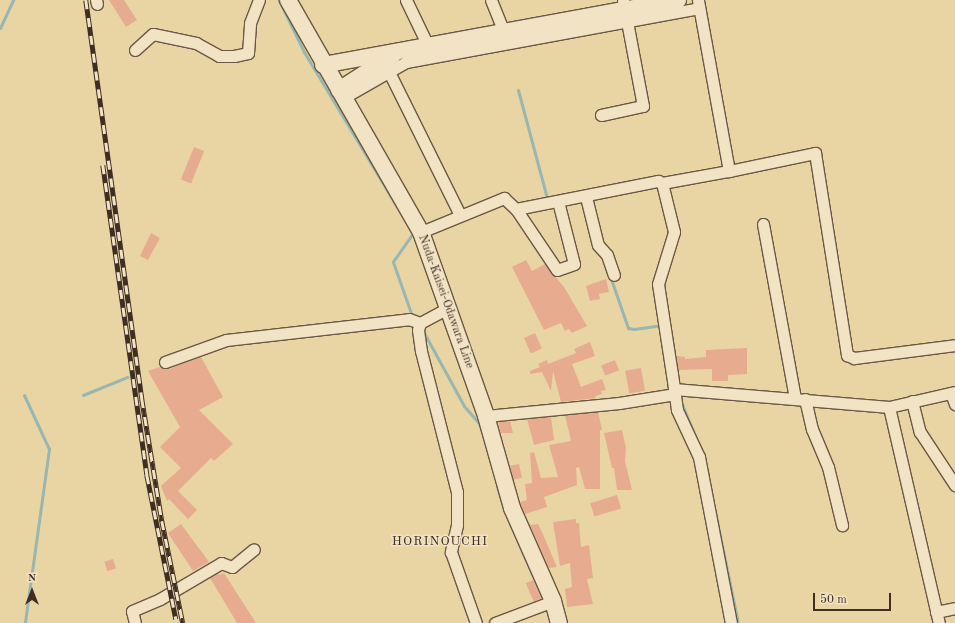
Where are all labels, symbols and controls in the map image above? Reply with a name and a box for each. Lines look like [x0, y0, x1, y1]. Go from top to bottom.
street label: Nuda-Kaisei-Odawara Line [414, 233, 476, 371]
district label: HORINOUCHI [392, 534, 488, 550]
north arrow [12, 571, 52, 611]
text: N [28, 573, 36, 584]
scale bar [815, 585, 893, 611]
text: 50 m [820, 594, 847, 606]

